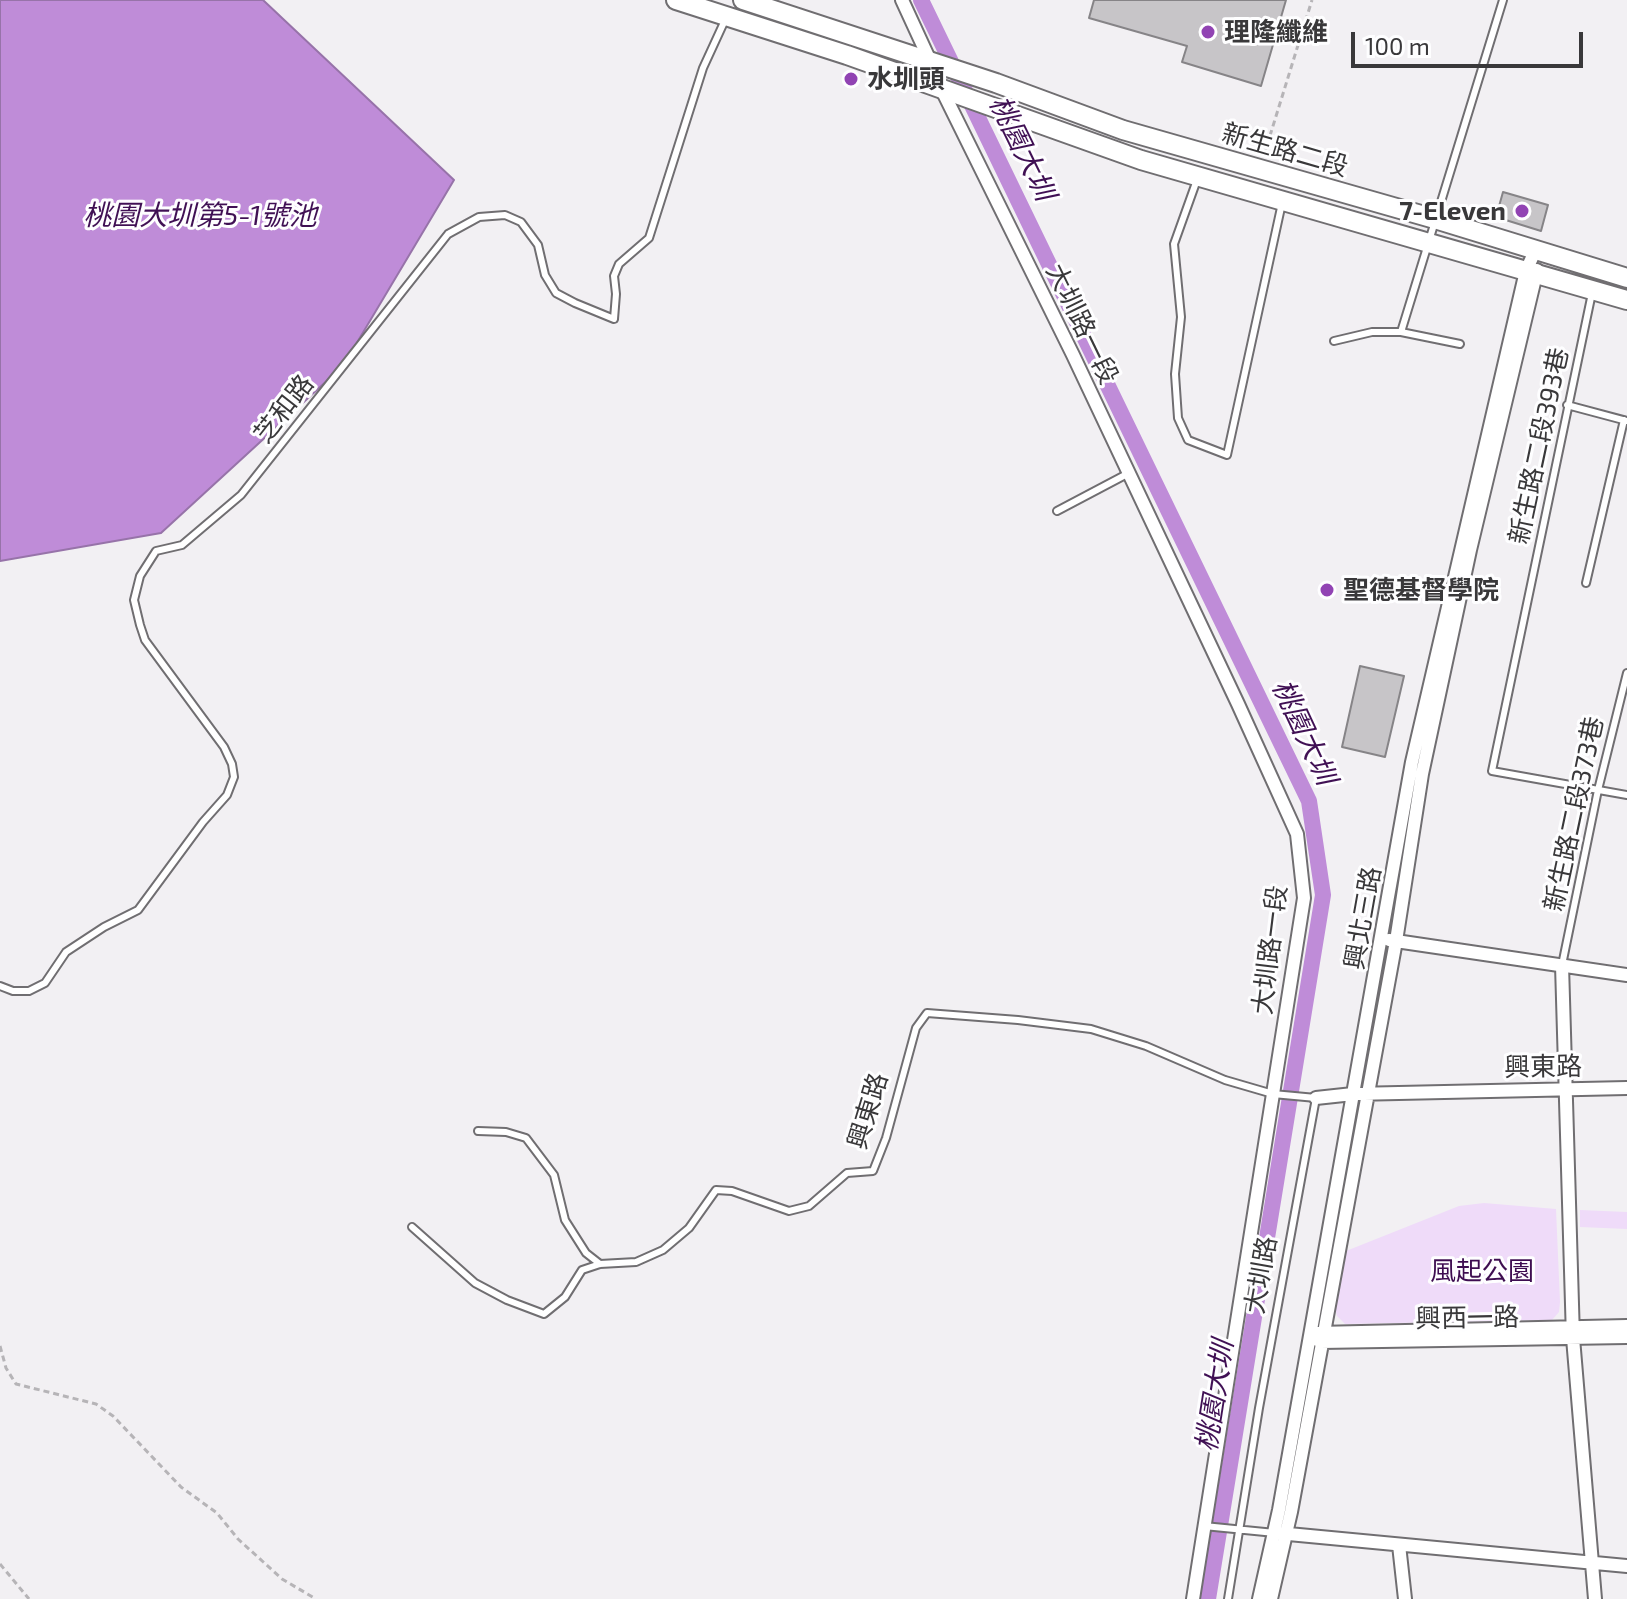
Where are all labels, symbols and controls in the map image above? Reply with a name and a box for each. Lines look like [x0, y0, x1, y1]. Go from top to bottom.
place label: 理隆纖維 [1224, 16, 1328, 48]
scale bar [1355, 16, 1587, 66]
marker: 理隆纖維 [1199, 23, 1217, 41]
text: 100 m [1365, 31, 1430, 60]
place label: 水圳頭 [867, 63, 945, 95]
marker: 水圳頭 [842, 70, 860, 88]
water label: 桃園大圳 [982, 90, 1062, 206]
street label: 新生路二段 [1218, 117, 1352, 183]
place label: 7-Eleven [1399, 195, 1506, 227]
water label: 桃園大圳第5-1號池 [83, 199, 317, 233]
marker: 7-Eleven [1513, 202, 1531, 220]
street label: 大圳路一段 [1039, 259, 1125, 389]
street label: 新生路二段393巷 [1503, 345, 1575, 547]
street label: 芝和路 [248, 369, 320, 449]
place label: 聖德基督學院 [1343, 574, 1499, 606]
marker: 聖德基督學院 [1318, 581, 1336, 599]
water label: 桃園大圳 [1265, 674, 1343, 790]
street label: 新生路二段373巷 [1538, 714, 1610, 914]
street label: 興北三路 [1339, 864, 1387, 972]
street label: 大圳路一段 [1247, 884, 1293, 1016]
street label: 興東路 [1504, 1051, 1582, 1083]
street label: 興東路 [842, 1069, 894, 1153]
street label: 大圳路 [1239, 1234, 1283, 1316]
park label: 風起公園 [1430, 1255, 1534, 1287]
street label: 興西一路 [1415, 1301, 1519, 1335]
water label: 桃園大圳 [1190, 1338, 1240, 1454]

